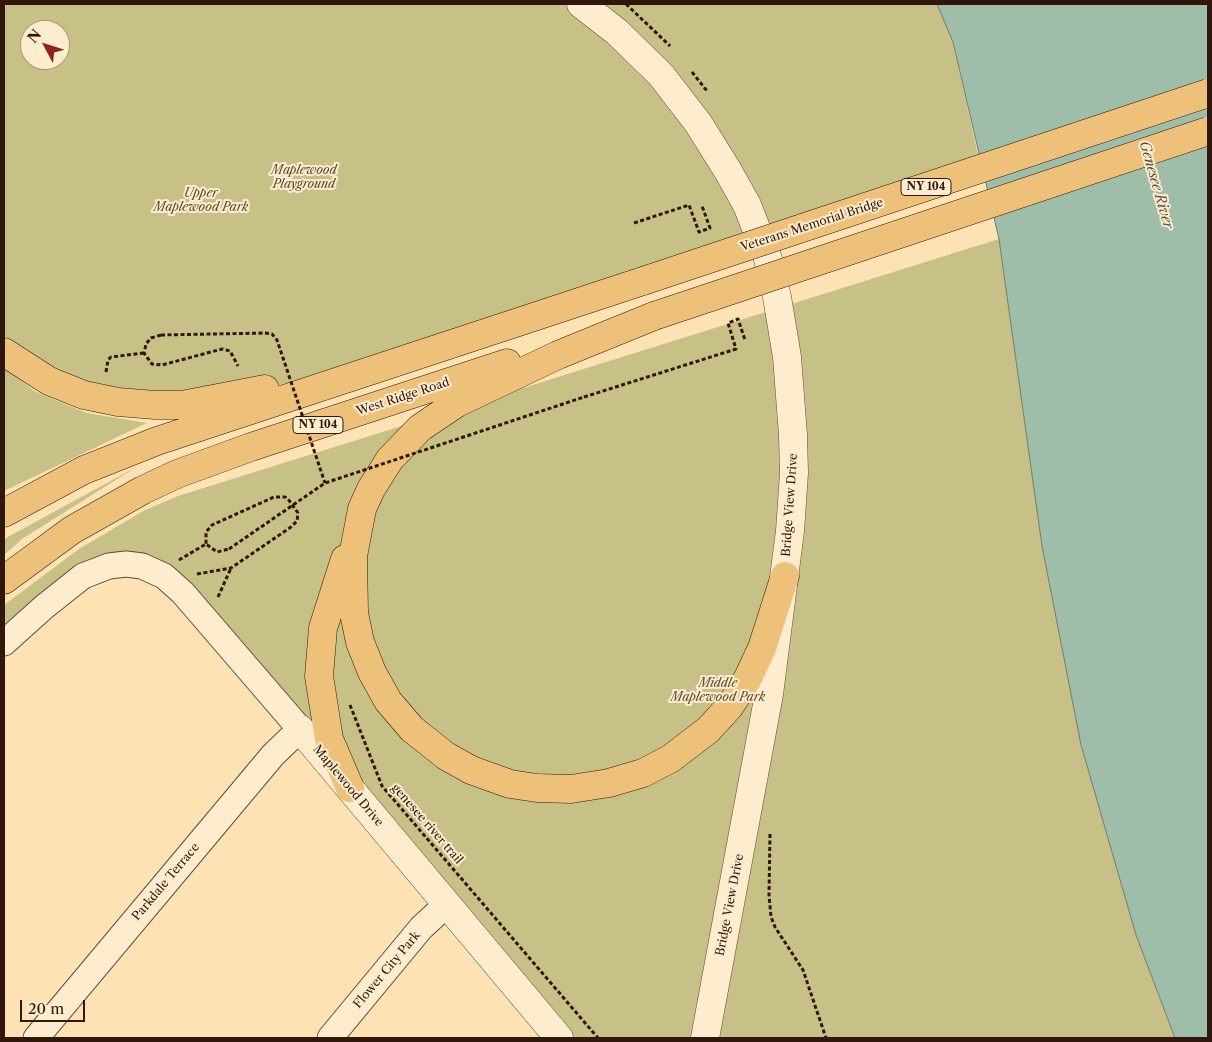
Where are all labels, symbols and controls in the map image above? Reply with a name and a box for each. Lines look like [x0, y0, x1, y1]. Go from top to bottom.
north arrow [20, 20, 70, 70]
text: N [23, 26, 45, 46]
water label: Genesee River [1135, 139, 1177, 231]
park label: Maplewood Playground [271, 164, 337, 192]
road number: NY 104 [901, 178, 951, 196]
park label: Upper Maplewood Park [154, 187, 248, 215]
street label: Veterans Memorial Bridge [739, 195, 885, 255]
street label: West Ridge Road [355, 375, 451, 419]
road number: NY 104 [293, 416, 343, 434]
street label: Bridge View Drive [779, 453, 801, 557]
park label: Middle Maplewood Park [671, 677, 765, 705]
street label: Maplewood Drive [310, 742, 386, 830]
street label: genesee river trail [388, 781, 466, 867]
street label: Parkdale Terrace [129, 840, 203, 924]
street label: Bridge View Drive [713, 853, 747, 957]
street label: Flower City Park [351, 929, 423, 1011]
scale bar [22, 990, 88, 1022]
text: 20 m [28, 999, 64, 1018]

